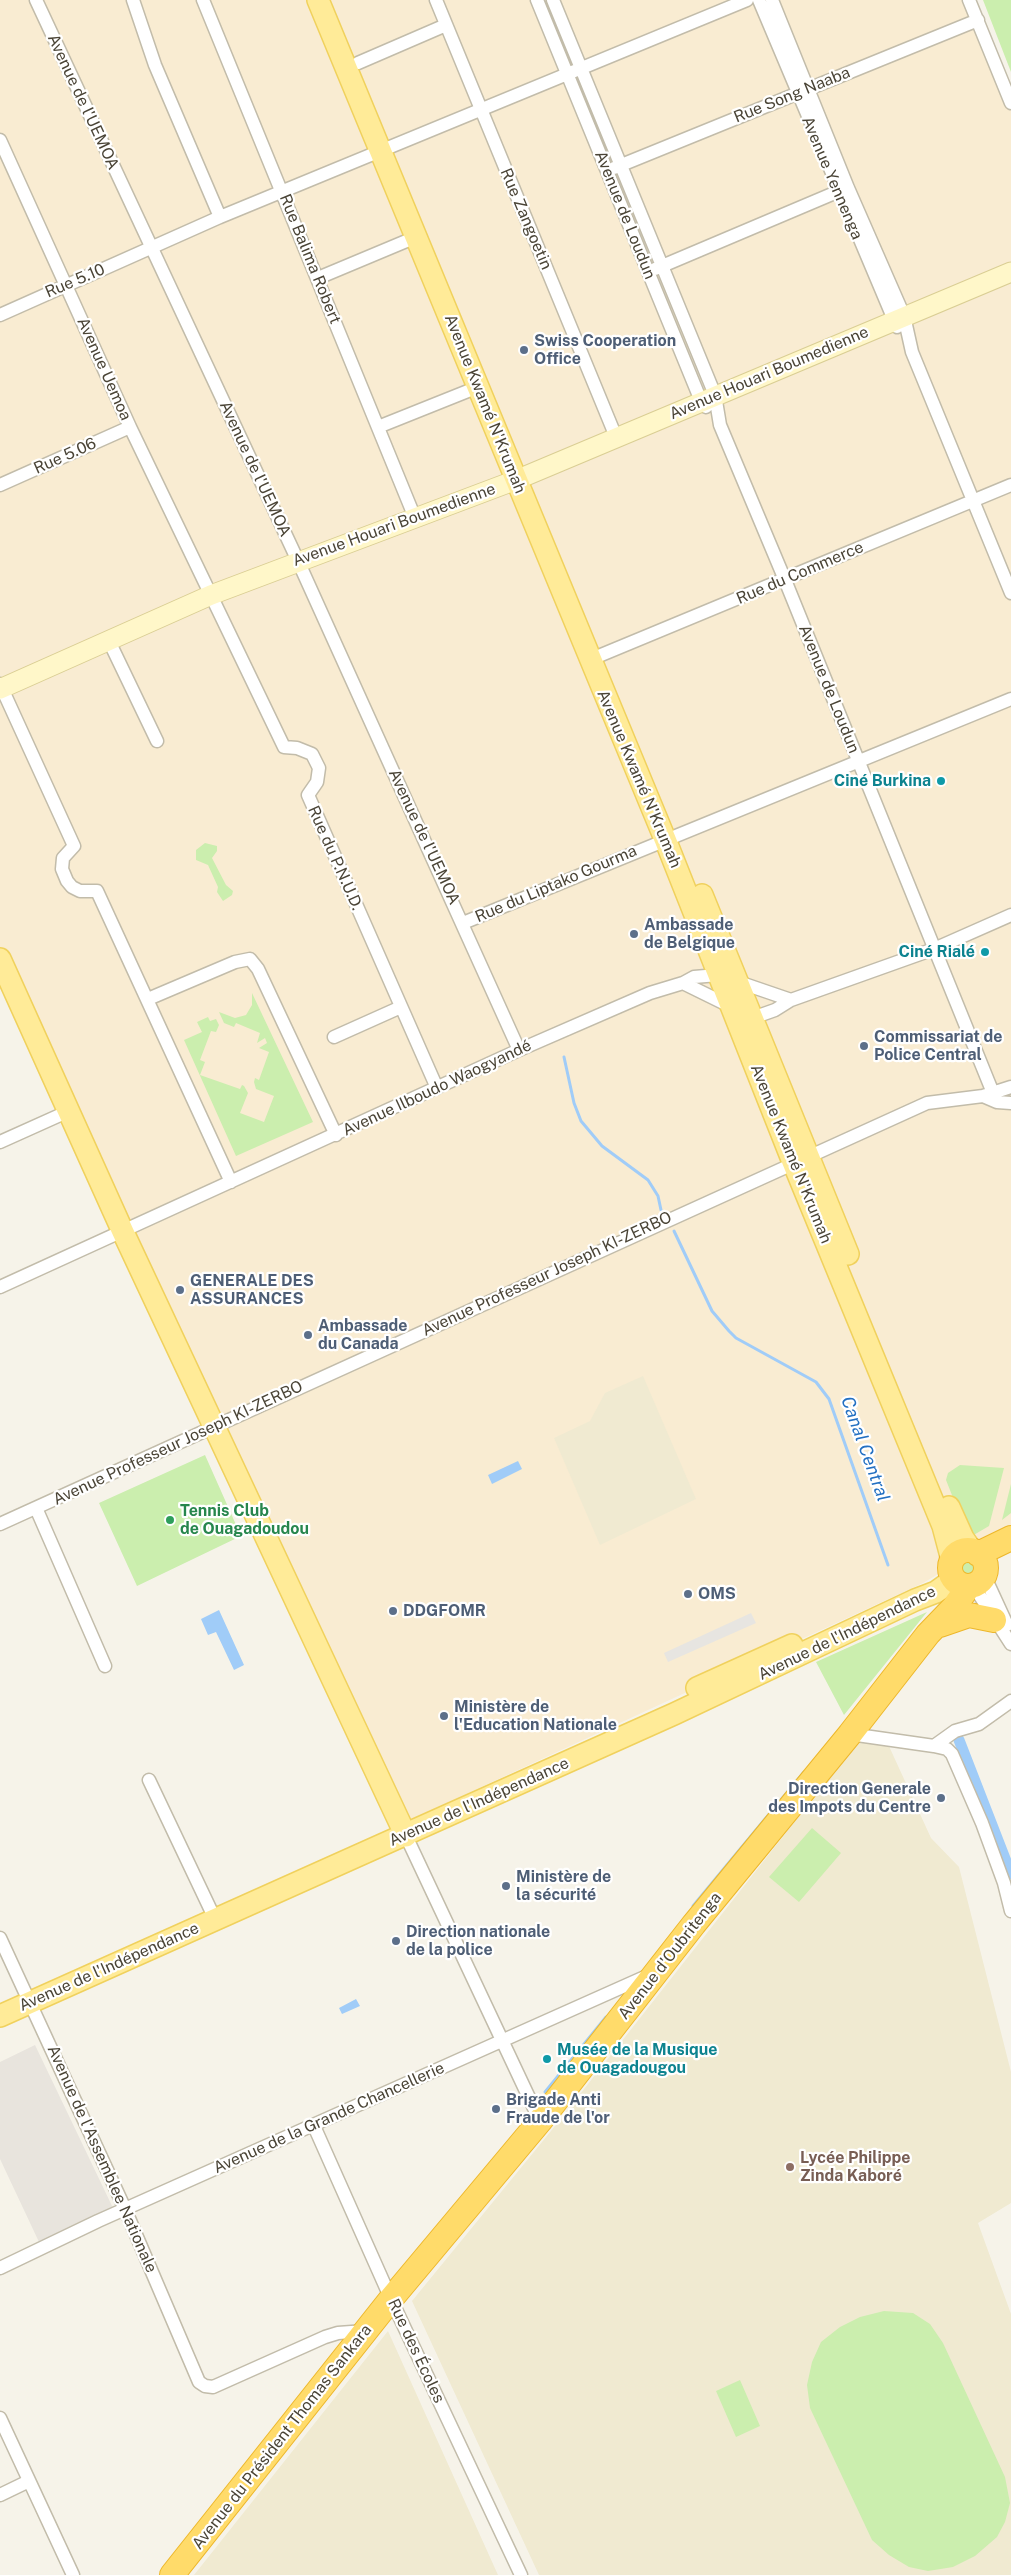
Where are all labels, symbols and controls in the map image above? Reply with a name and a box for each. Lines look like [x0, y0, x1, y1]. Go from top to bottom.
street label: Avenue de l'UEMOA [43, 31, 123, 173]
street label: Rue Song Naaba [731, 63, 853, 127]
street label: Avenue Yennenga [797, 114, 867, 242]
street label: Avenue de Loudun [590, 148, 660, 282]
street label: Rue Zangoetin [496, 165, 556, 273]
street label: Rue Balima Robert [275, 191, 345, 327]
street label: Rue 5.10 [42, 260, 108, 302]
street label: Avenue Kwamé N'Krumah [440, 312, 530, 496]
street label: Avenue Uemoa [73, 315, 135, 423]
street label: Avenue Houari Boumedienne [667, 322, 871, 424]
place label: Swiss Cooperation Office [534, 331, 676, 369]
marker: Swiss Cooperation Office [518, 344, 530, 356]
street label: Avenue de l'UEMOA [215, 398, 295, 540]
street label: Rue 5.06 [31, 434, 99, 478]
street label: Avenue Houari Boumedienne [290, 479, 498, 571]
street label: Rue du Commerce [734, 538, 866, 608]
street label: Avenue de Loudun [794, 622, 864, 756]
street label: Avenue Kwamé N'Krumah [593, 687, 685, 871]
street label: Avenue de l'UEMOA [384, 766, 464, 908]
place label: Ciné Burkina [834, 771, 931, 791]
marker: Ciné Burkina [935, 775, 947, 787]
street label: Rue du P.N.U.D. [303, 803, 367, 913]
street label: Rue du Liptako Gourma [472, 841, 640, 927]
place label: Ambassade de Belgique [644, 915, 735, 953]
marker: Ambassade de Belgique [628, 928, 640, 940]
place label: Ciné Rialé [898, 942, 975, 962]
marker: Ciné Rialé [979, 946, 991, 958]
place label: Commissariat de Police Central [874, 1027, 1002, 1065]
street label: Avenue Ilboudo Waogyandé [340, 1036, 534, 1140]
marker: Commissariat de Police Central [858, 1040, 870, 1052]
street label: Avenue Kwamé N'Krumah [746, 1062, 836, 1246]
street label: Avenue Professeur Joseph KI-ZERBO [419, 1208, 675, 1340]
place label: GENERALE DES ASSURANCES [190, 1271, 314, 1309]
marker: GENERALE DES ASSURANCES [174, 1284, 186, 1296]
place label: Ambassade du Canada [318, 1316, 408, 1354]
marker: Ambassade du Canada [302, 1329, 314, 1341]
street label: Avenue Professeur Joseph KI-ZERBO [50, 1377, 306, 1509]
water label: Canal Central [836, 1393, 894, 1505]
place label: Tennis Club de Ouagadoudou [180, 1501, 309, 1539]
marker: Tennis Club de Ouagadoudou [164, 1514, 176, 1526]
street label: Avenue de l'Indépendance [755, 1582, 939, 1684]
place label: OMS [698, 1584, 736, 1604]
marker: OMS [682, 1588, 694, 1600]
place label: DDGFOMR [403, 1601, 486, 1621]
marker: DDGFOMR [387, 1605, 399, 1617]
place label: Ministère de l'Education Nationale [454, 1697, 617, 1735]
marker: Ministère de l'Education Nationale [438, 1710, 450, 1722]
street label: Avenue de l'Indépendance [386, 1754, 572, 1850]
place label: Direction Generale des Impots du Centre [768, 1779, 931, 1817]
marker: Direction Generale des Impots du Centre [935, 1792, 947, 1804]
place label: Ministère de la sécurité [516, 1867, 611, 1905]
marker: Ministère de la sécurité [500, 1880, 512, 1892]
street label: Avenue d'Oubritenga [614, 1889, 726, 2023]
street label: Avenue de l'Indépendance [16, 1919, 202, 2015]
place label: Direction nationale de la police [406, 1922, 550, 1960]
marker: Direction nationale de la police [390, 1935, 402, 1947]
place label: Musée de la Musique de Ouagadougou [557, 2040, 717, 2078]
street label: Avenue de l'Assemblee Nationale [43, 2042, 161, 2276]
marker: Musée de la Musique de Ouagadougou [541, 2053, 553, 2065]
street label: Avenue de la Grande Chancellerie [211, 2058, 447, 2178]
place label: Brigade Anti Fraude de l'or [506, 2090, 610, 2128]
marker: Brigade Anti Fraude de l'or [490, 2103, 502, 2115]
place label: Lycée Philippe Zinda Kaboré [800, 2148, 910, 2186]
marker: Lycée Philippe Zinda Kaboré [784, 2161, 796, 2173]
street label: Rue des Écoles [384, 2296, 448, 2406]
street label: Avenue du Président Thomas Sankara [188, 2321, 376, 2553]

